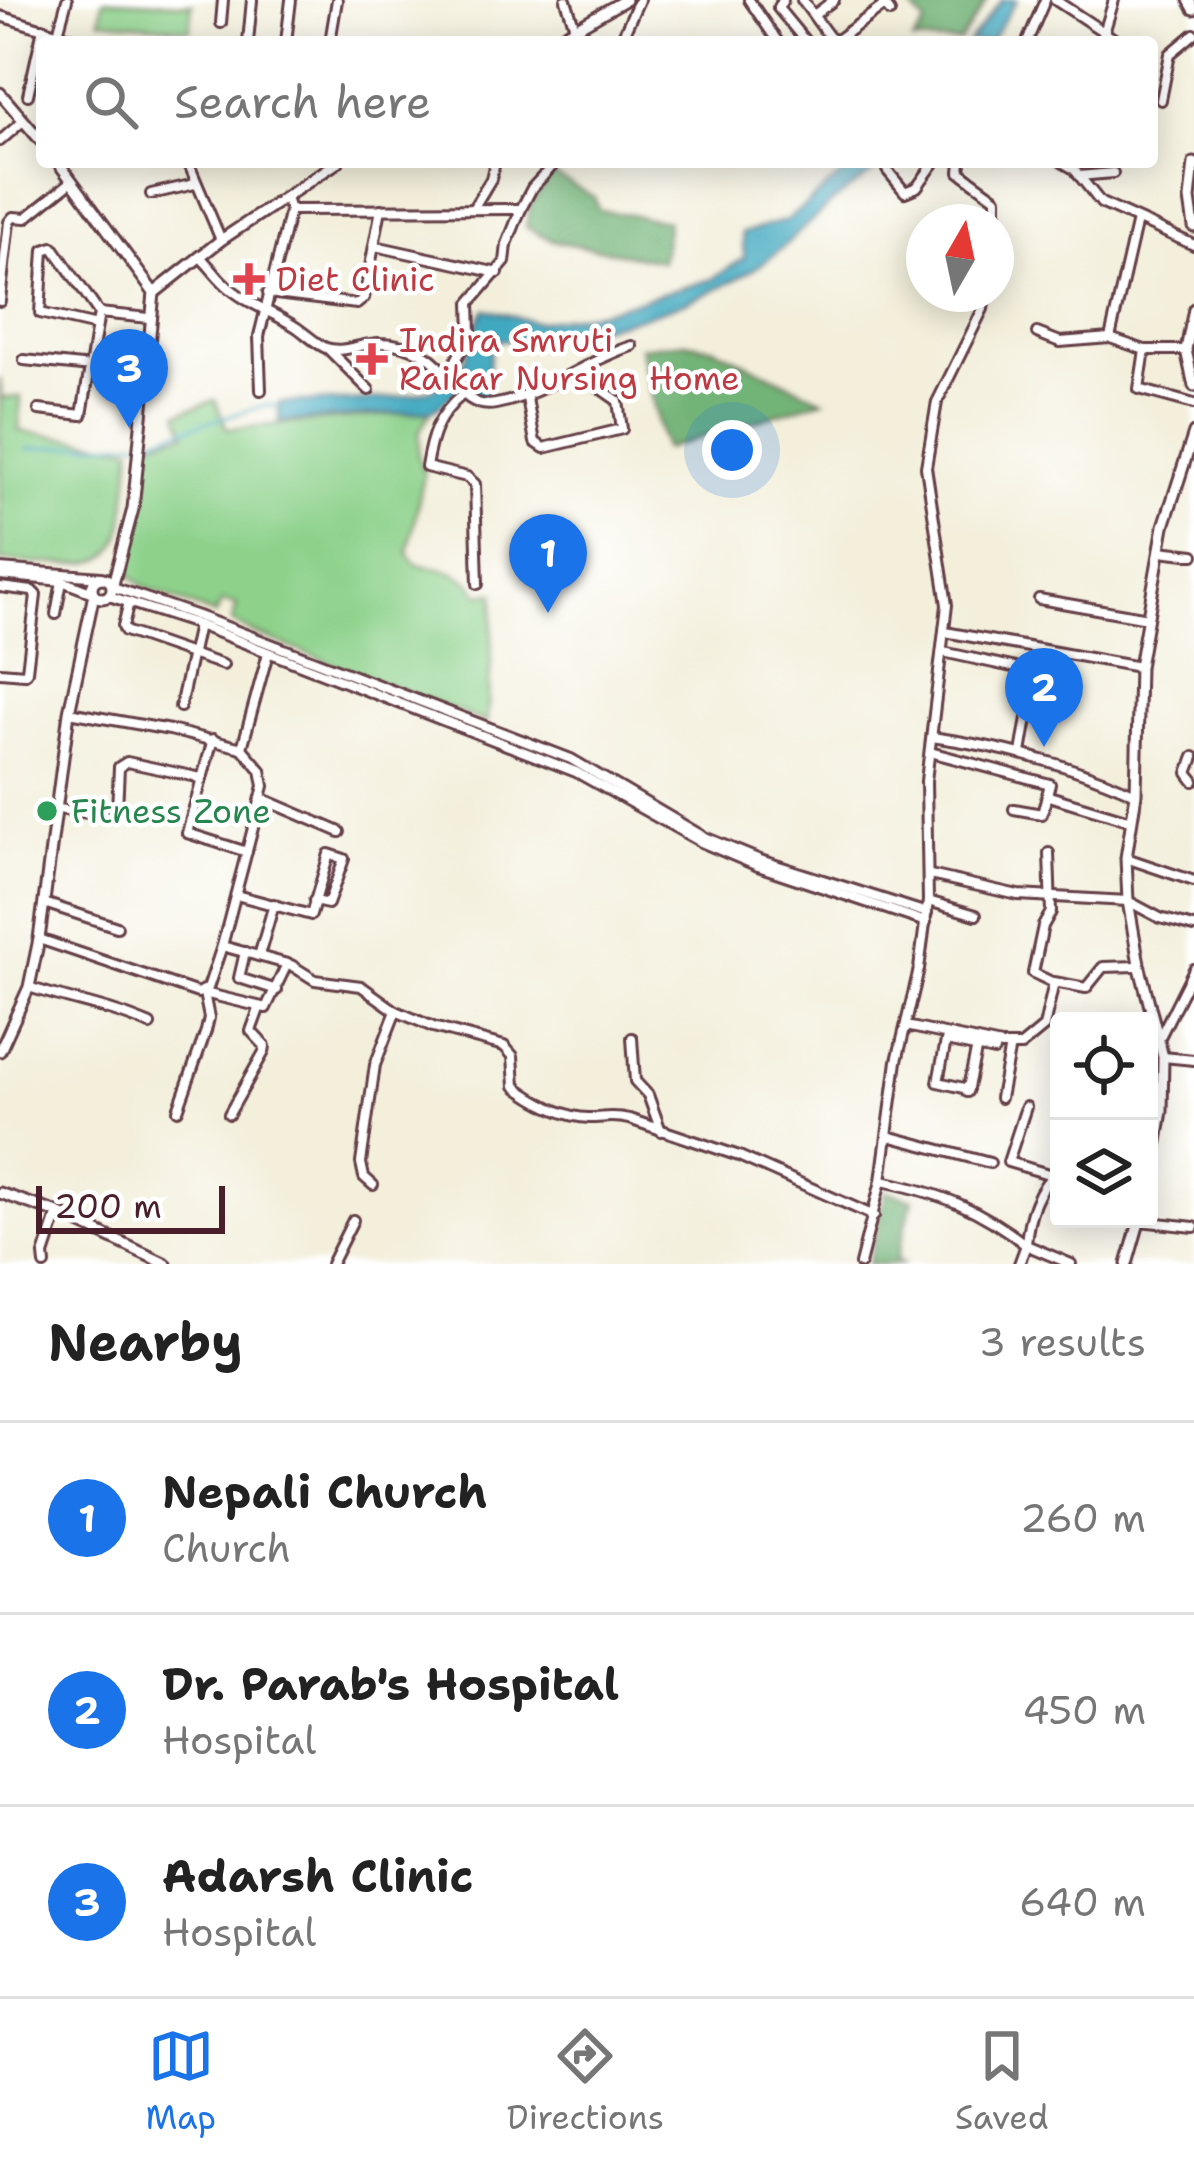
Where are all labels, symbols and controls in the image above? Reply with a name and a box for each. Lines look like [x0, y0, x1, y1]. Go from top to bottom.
search box [36, 36, 1158, 168]
icon: search [78, 69, 144, 135]
text: Search here [174, 72, 431, 132]
north arrow [906, 204, 1014, 312]
place label: Diet Clinic [276, 257, 435, 302]
marker: Diet Clinic [233, 263, 265, 295]
place label: Indira Smruti Raikar Nursing Home [399, 318, 740, 401]
pin: 3 [90, 329, 168, 428]
marker: Indira Smruti Raikar Nursing Home [356, 343, 388, 375]
your location [702, 420, 762, 480]
pin: 1 [509, 514, 587, 613]
pin: 2 [1005, 648, 1083, 747]
place label: Fitness Zone [71, 789, 271, 834]
marker: Fitness Zone [34, 798, 60, 824]
map controls [1050, 1012, 1158, 1228]
button: locate [1050, 1012, 1158, 1120]
button: layers [1050, 1120, 1158, 1228]
scale bar [36, 1180, 225, 1233]
text: 200 m [54, 1184, 162, 1229]
text: Nearby [48, 1308, 243, 1376]
text: 3 results [979, 1316, 1146, 1368]
text: Nepali Church [162, 1462, 487, 1522]
text: 1 [78, 1492, 96, 1544]
text: 260 m [1020, 1492, 1146, 1544]
text: Church [162, 1522, 291, 1574]
text: Dr. Parab's Hospital [162, 1654, 619, 1714]
text: 2 [73, 1684, 101, 1736]
text: 450 m [1022, 1684, 1146, 1736]
text: Hospital [162, 1714, 316, 1766]
text: Adarsh Clinic [162, 1846, 474, 1906]
text: 3 [73, 1876, 101, 1928]
text: 640 m [1019, 1876, 1146, 1928]
text: Hospital [162, 1906, 316, 1958]
tab: Map [145, 2023, 216, 2140]
tab: Directions [507, 2023, 664, 2140]
tab: Saved [955, 2023, 1049, 2140]

